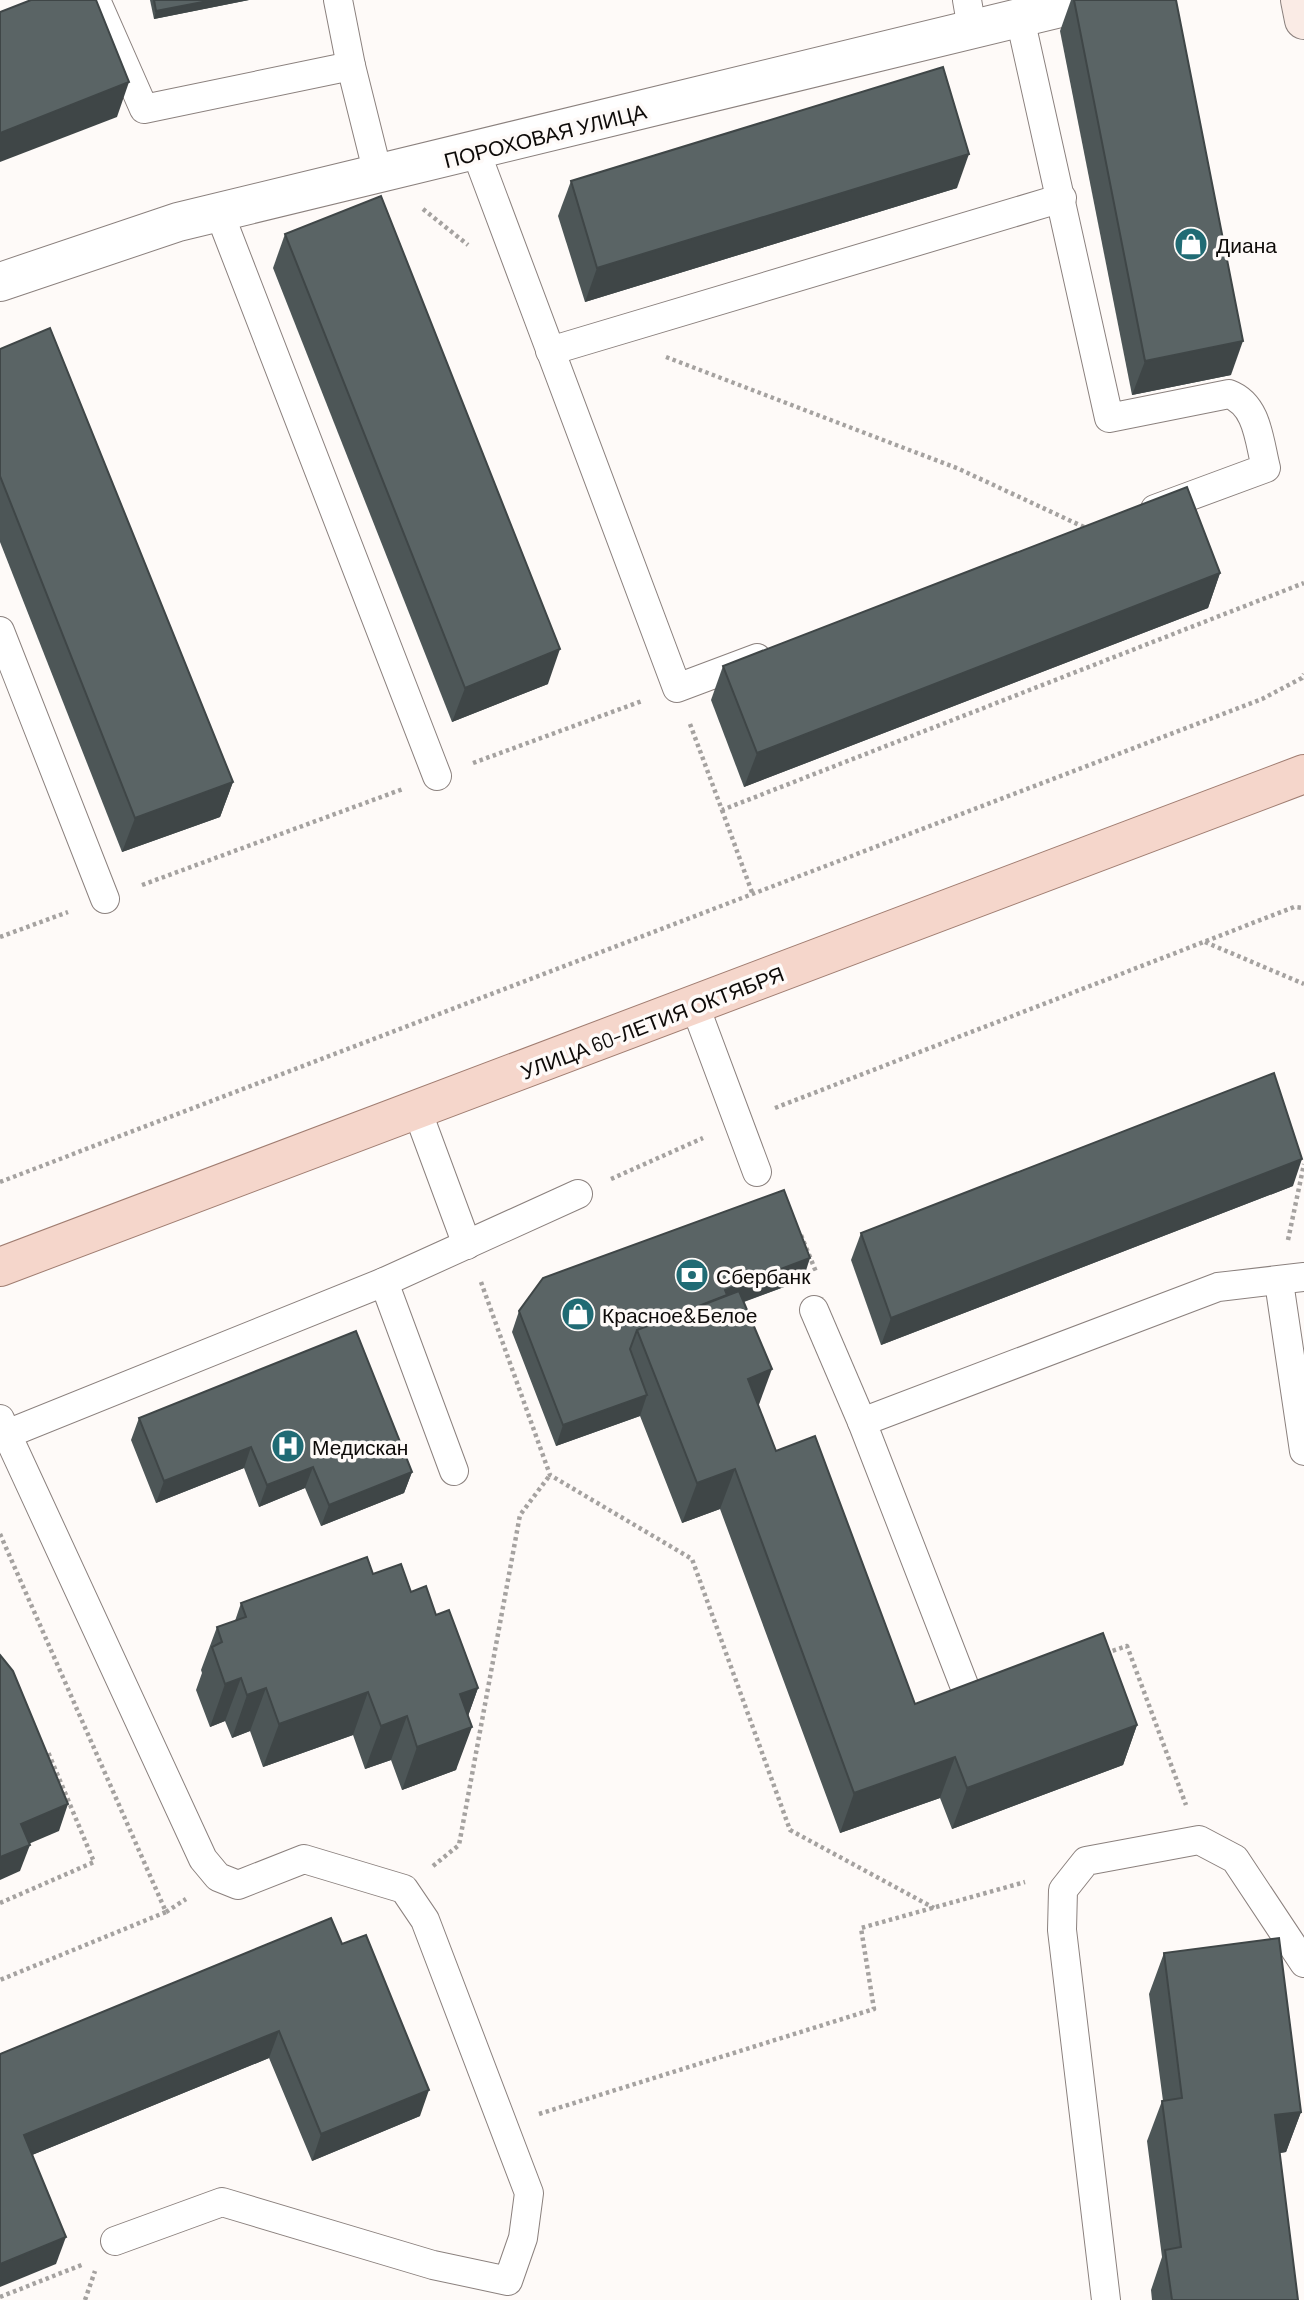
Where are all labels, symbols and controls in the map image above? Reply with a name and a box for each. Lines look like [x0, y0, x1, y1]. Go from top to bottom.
street label: ПОРОХОВАЯ УЛИЦА [441, 98, 649, 172]
shop icon: Диана [1172, 225, 1210, 263]
place label: Диана [1216, 232, 1277, 257]
street label: УЛИЦА 60-ЛЕТИЯ ОКТЯБРЯ [517, 960, 787, 1084]
bank icon: Сбербанк [673, 1256, 711, 1294]
place label: Сбербанк [716, 1263, 811, 1288]
shop icon: Красное&Белое [559, 1295, 597, 1333]
place label: Красное&Белое [602, 1302, 757, 1327]
hospital icon: Медискан [269, 1427, 307, 1465]
place label: Медискан [312, 1434, 408, 1459]

